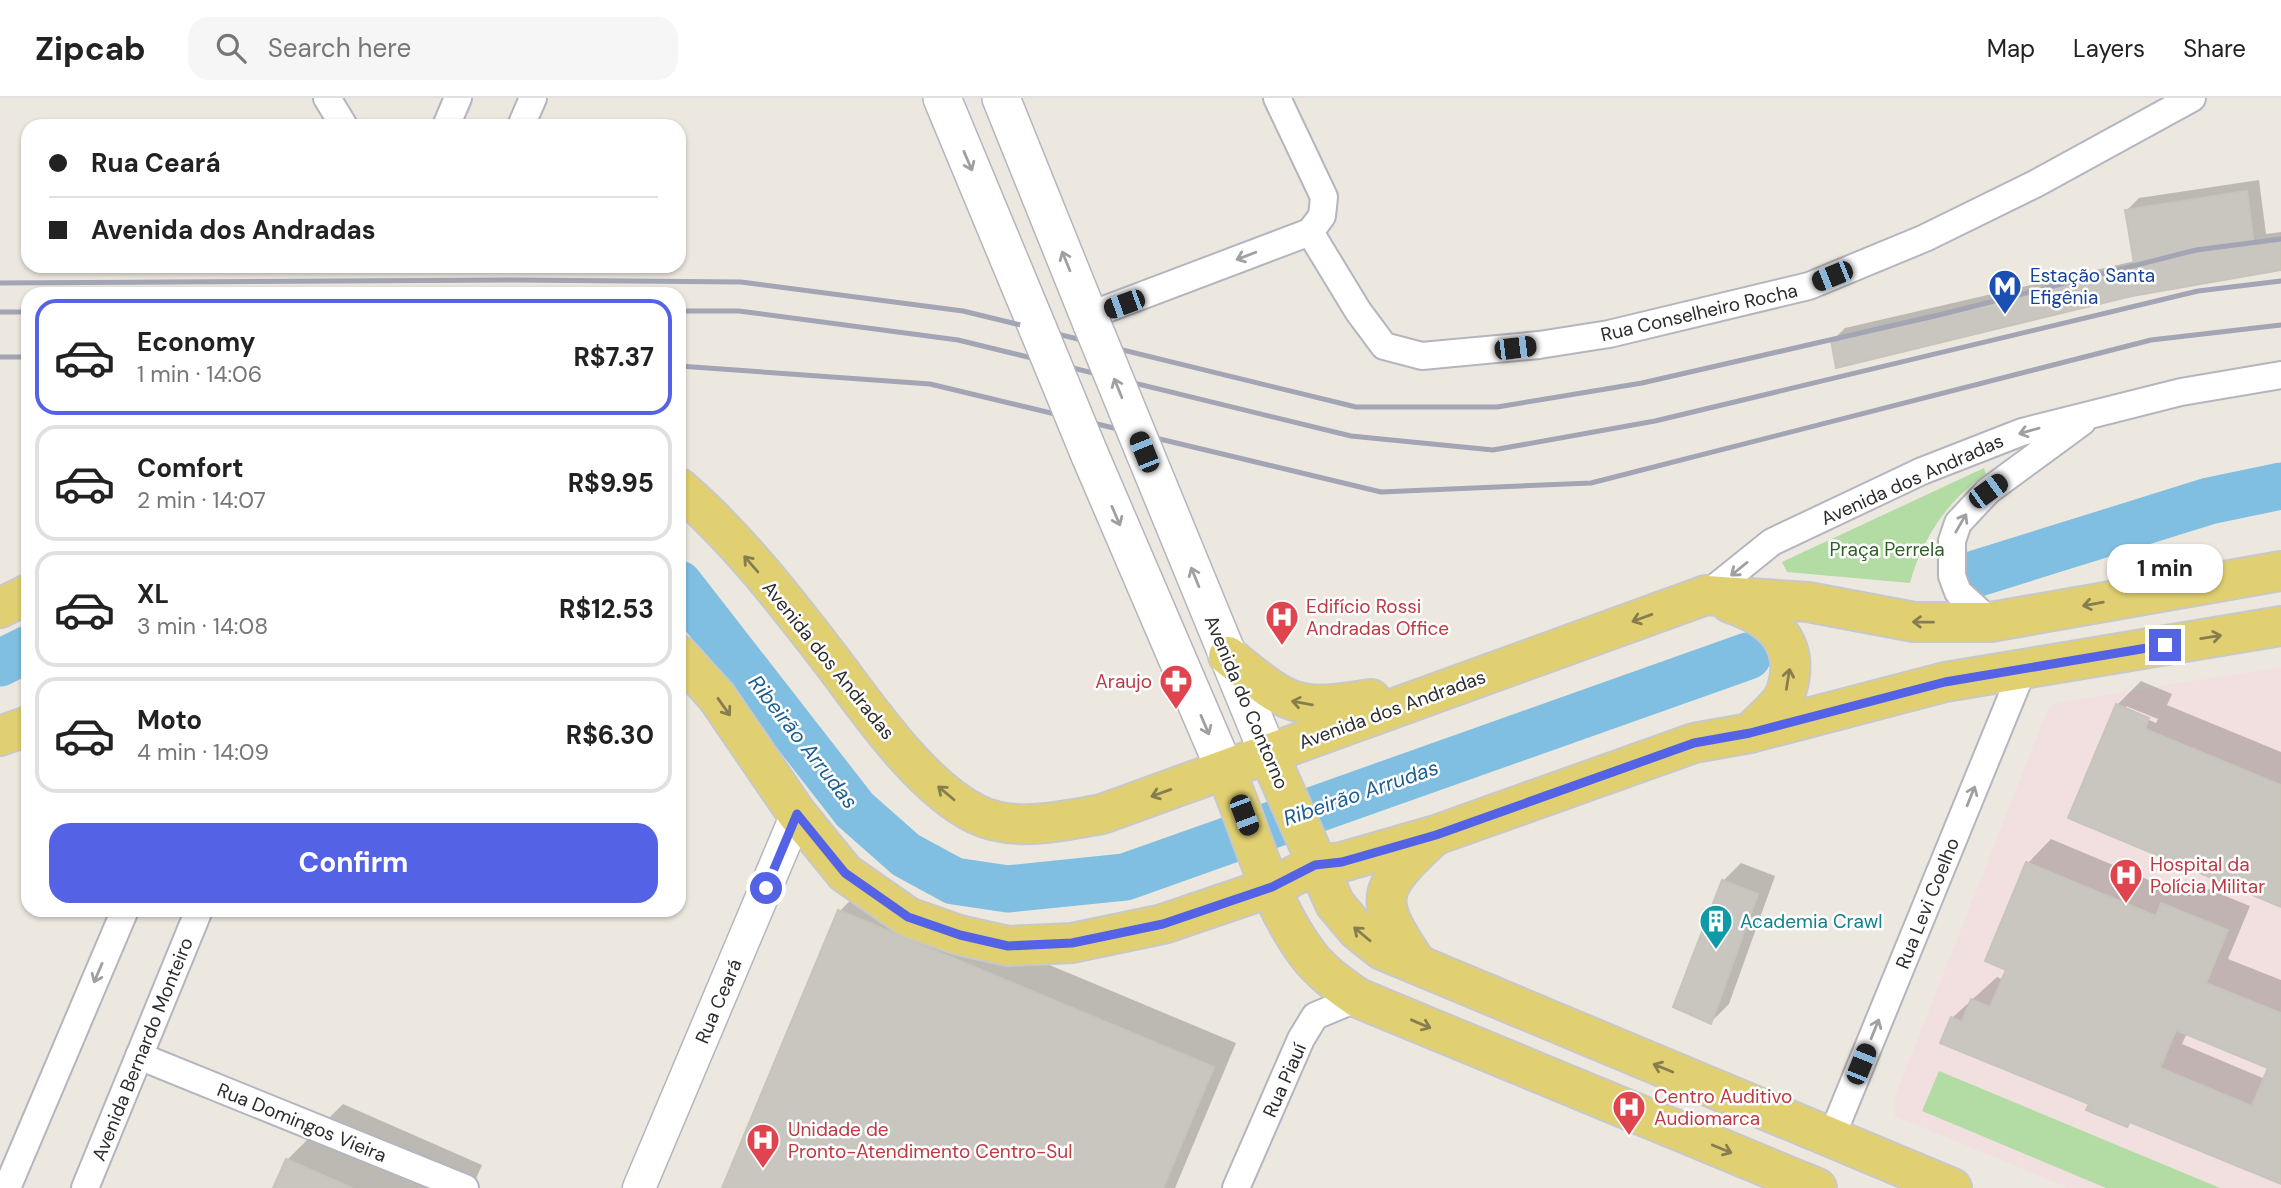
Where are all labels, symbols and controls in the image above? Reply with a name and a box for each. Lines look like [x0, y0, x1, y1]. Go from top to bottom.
search box [188, 17, 678, 80]
text: Zipcab [35, 27, 146, 70]
icon: search [212, 29, 250, 67]
text: Search here [268, 31, 411, 65]
text: Map [1987, 33, 2035, 64]
text: Layers [2073, 33, 2145, 64]
text: Share [2183, 33, 2246, 64]
text: Rua Ceará [91, 146, 221, 180]
one-way arrow [962, 150, 975, 171]
text: Avenida dos Andradas [91, 213, 376, 247]
one-way arrow [1058, 251, 1071, 273]
one-way arrow [1236, 251, 1258, 264]
car [1809, 258, 1856, 294]
place label: Estação Santa Efigênia [2030, 263, 2155, 310]
metro station icon: Estação Santa Efigênia [1986, 267, 2024, 316]
street label: Rua Conselheiro Rocha [1598, 278, 1800, 347]
car [1101, 287, 1148, 321]
text: Economy [137, 325, 255, 359]
icon: car [53, 326, 116, 389]
car [1493, 335, 1538, 361]
text: R$7.37 [573, 340, 654, 374]
text: 1 min · 14:06 [137, 359, 262, 389]
one-way arrow [1111, 378, 1124, 400]
one-way arrow [2018, 425, 2040, 438]
street label: Avenida dos Andradas [1817, 428, 2007, 531]
car [1127, 429, 1162, 475]
text: Comfort [137, 451, 243, 485]
icon: car [53, 452, 116, 515]
text: R$9.95 [568, 466, 654, 500]
car [1965, 470, 2012, 512]
text: 2 min · 14:07 [137, 485, 266, 515]
one-way arrow [1110, 504, 1123, 526]
one-way arrow [1954, 513, 1968, 533]
park label: Praça Perrela [1830, 537, 1944, 562]
callout: 1 min [2107, 544, 2223, 592]
text: 1 min [2137, 553, 2193, 583]
one-way arrow [743, 555, 759, 573]
one-way arrow [1730, 561, 1748, 576]
one-way arrow [1188, 566, 1201, 588]
street label: Avenida dos Andradas [757, 576, 900, 745]
text: XL [137, 577, 169, 611]
icon: car [53, 578, 116, 641]
text: R$12.53 [559, 592, 654, 626]
place label: Edifício Rossi Andradas Office [1306, 594, 1449, 641]
hospital icon: Edifício Rossi Andradas Office [1263, 598, 1301, 647]
one-way arrow [2082, 598, 2105, 611]
text: 3 min · 14:08 [137, 611, 268, 641]
street label: Avenida do Contorno [1199, 612, 1294, 793]
one-way arrow [1631, 613, 1653, 626]
one-way arrow [1911, 615, 1934, 629]
route end [2149, 629, 2181, 661]
one-way arrow [2199, 630, 2222, 643]
pharmacy icon: Araujo [1157, 662, 1195, 711]
street label: Avenida dos Andradas [1295, 664, 1489, 755]
one-way arrow [1782, 668, 1795, 691]
water label: Ribeirão Arrudas [742, 669, 864, 815]
place label: Araujo [1095, 669, 1152, 694]
one-way arrow [1291, 696, 1314, 709]
one-way arrow [717, 697, 731, 716]
text: Moto [137, 703, 202, 737]
icon: car [53, 704, 116, 767]
one-way arrow [1200, 714, 1213, 735]
text: R$6.30 [566, 718, 654, 752]
text: 4 min · 14:09 [137, 737, 269, 767]
water label: Ribeirão Arrudas [1280, 753, 1442, 833]
one-way arrow [937, 785, 955, 800]
one-way arrow [1965, 786, 1978, 807]
one-way arrow [1150, 788, 1172, 800]
car [1227, 792, 1262, 838]
button: Confirm [49, 823, 658, 903]
street label: Rua Levi Coelho [1890, 834, 1965, 972]
place label: Hospital da Polícia Militar [2150, 852, 2265, 899]
hospital icon: Hospital da Polícia Militar [2107, 856, 2145, 905]
route start [750, 872, 782, 904]
building icon: Academia Crawl [1697, 902, 1735, 951]
place label: Academia Crawl [1740, 909, 1882, 934]
one-way arrow [1353, 926, 1371, 942]
street label: Avenida Bernardo Monteiro [86, 934, 199, 1165]
street label: Rua Ceará [689, 955, 747, 1047]
one-way arrow [91, 962, 104, 983]
one-way arrow [1410, 1019, 1432, 1032]
one-way arrow [1870, 1019, 1883, 1040]
street label: Rua Piauí [1257, 1039, 1312, 1121]
car [1844, 1041, 1879, 1087]
one-way arrow [1652, 1061, 1674, 1074]
street label: Rua Domingos Vieira [214, 1077, 390, 1168]
place label: Centro Auditivo Audiomarca [1654, 1084, 1792, 1131]
hospital icon: Centro Auditivo Audiomarca [1610, 1088, 1648, 1137]
place label: Unidade de Pronto-Atendimento Centro-Sul [788, 1117, 1072, 1164]
hospital icon: Unidade de Pronto-Atendimento Centro-Sul [744, 1121, 782, 1170]
one-way arrow [1711, 1143, 1732, 1156]

